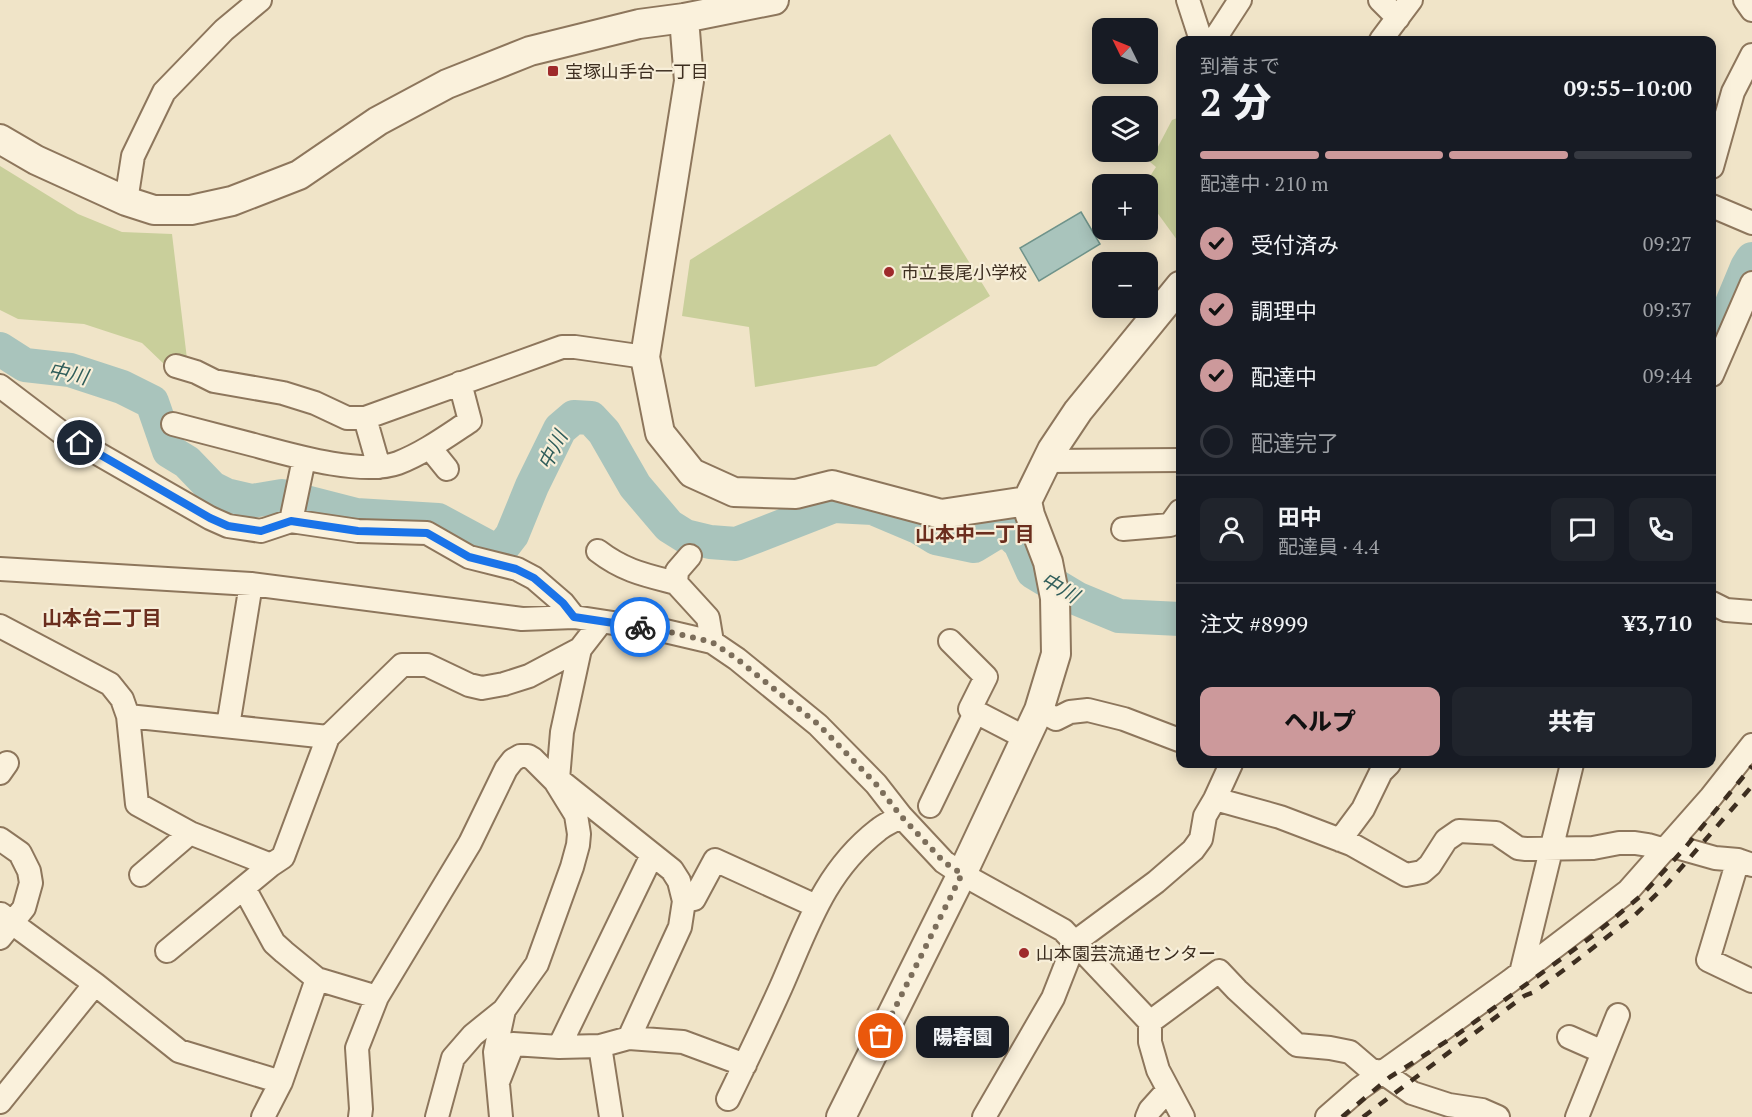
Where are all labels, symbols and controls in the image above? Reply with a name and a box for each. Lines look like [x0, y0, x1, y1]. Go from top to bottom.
north arrow [1092, 18, 1158, 84]
map controls [1092, 18, 1158, 318]
text: 到着まで [1200, 52, 1280, 79]
place label: 宝塚山手台一丁目 [565, 59, 709, 83]
marker: 宝塚山手台一丁目 [546, 64, 560, 78]
text: 09:55–10:00 [1564, 73, 1692, 102]
text: 2 分 [1200, 75, 1272, 127]
button: layers [1092, 96, 1158, 162]
text: 配達中 · 210 m [1200, 170, 1329, 197]
button: + [1092, 174, 1158, 240]
icon: check [1200, 227, 1233, 260]
text: 受付済み [1251, 230, 1339, 259]
text: 09:27 [1643, 230, 1692, 257]
button: − [1092, 252, 1158, 318]
place label: 市立長尾小学校 [901, 260, 1027, 284]
marker: 市立長尾小学校 [882, 265, 896, 279]
icon: check [1200, 293, 1233, 326]
text: 調理中 [1251, 296, 1317, 325]
text: 09:37 [1643, 296, 1692, 323]
water label: 中川 [46, 356, 92, 391]
icon: check [1200, 359, 1233, 392]
text: 配達中 [1251, 362, 1317, 391]
text: 09:44 [1643, 362, 1692, 389]
pin [54, 417, 105, 468]
water label: 中川 [531, 424, 574, 474]
icon: home [63, 426, 96, 459]
text: 配達完了 [1251, 428, 1339, 457]
button: person [1200, 498, 1263, 561]
button: chat [1551, 498, 1614, 561]
button: phone [1629, 498, 1692, 561]
text: 田中 [1278, 502, 1322, 531]
district label: 山本中一丁目 [915, 520, 1035, 547]
text: 配達員 · 4.4 [1278, 533, 1379, 560]
water label: 中川 [1036, 565, 1086, 610]
courier [610, 597, 670, 657]
district label: 山本台二丁目 [42, 604, 162, 631]
text: ¥3,710 [1623, 608, 1692, 637]
text: 注文 #8999 [1200, 609, 1308, 638]
icon: bike [624, 611, 657, 644]
button: ヘルプ [1200, 687, 1440, 756]
button: 共有 [1452, 687, 1692, 756]
place label: 山本園芸流通センター [1036, 941, 1216, 965]
marker: 山本園芸流通センター [1017, 946, 1031, 960]
pin [855, 1010, 906, 1061]
callout: 陽春園 [917, 1015, 1010, 1057]
icon: bag [864, 1019, 897, 1052]
text: 陽春園 [933, 1023, 993, 1050]

